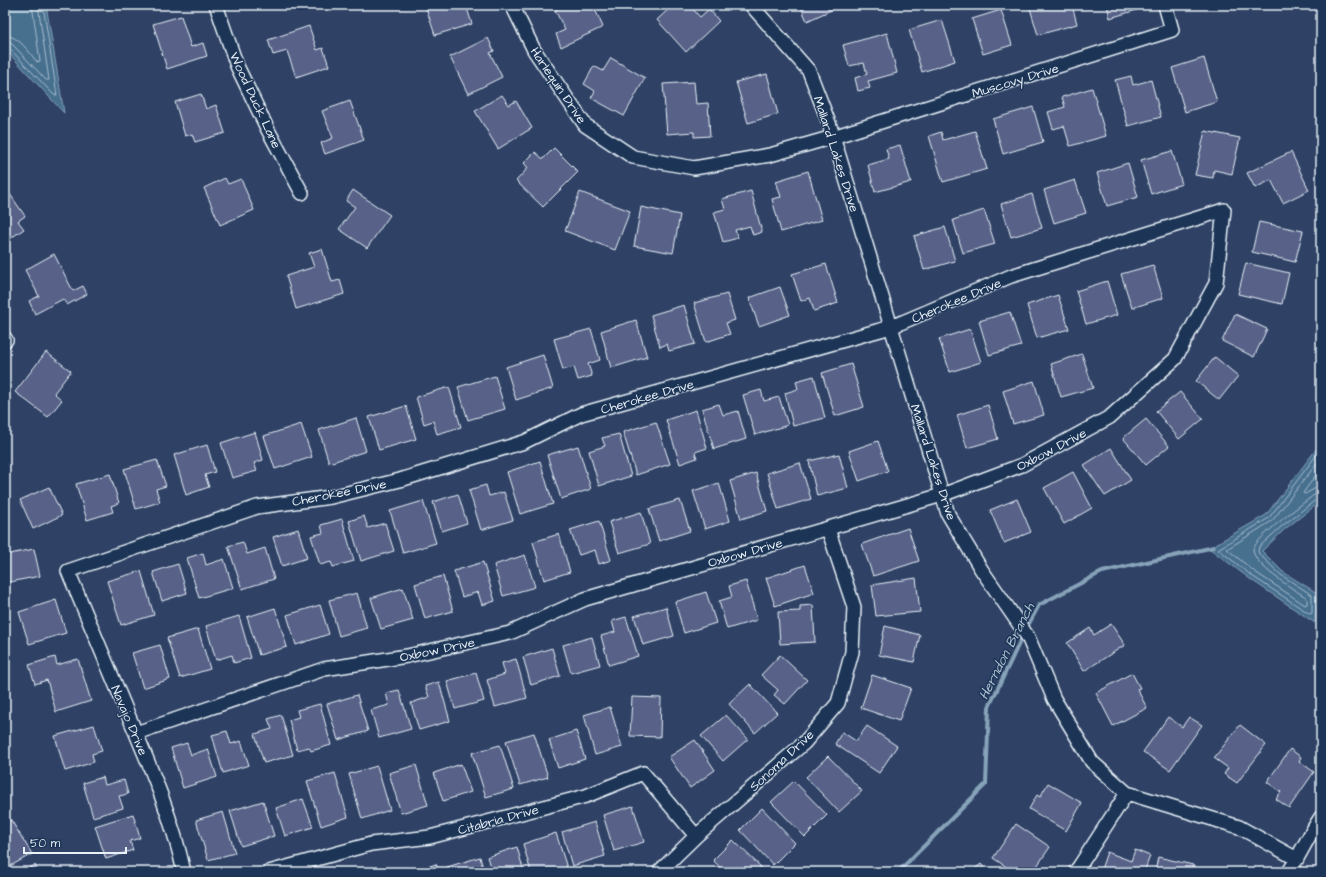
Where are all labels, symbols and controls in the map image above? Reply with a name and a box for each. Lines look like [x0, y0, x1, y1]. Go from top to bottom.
street label: Harlequin Drive [526, 44, 591, 128]
street label: Wood Duck Lane [225, 49, 285, 152]
street label: Muscovy Drive [970, 59, 1061, 104]
street label: Mallard Lakes Drive [809, 94, 863, 215]
street label: Cherokee Drive [909, 274, 1004, 328]
street label: Cherokee Drive [599, 375, 696, 419]
street label: Mallard Lakes Drive [906, 402, 960, 523]
street label: Oxbow Drive [1013, 424, 1089, 476]
street label: Cherokee Drive [290, 475, 388, 511]
street label: Oxbow Drive [706, 534, 785, 572]
water label: Herndon Branch [974, 599, 1040, 703]
street label: Oxbow Drive [398, 633, 477, 667]
street label: Navajo Drive [106, 683, 152, 758]
street label: Sonoma Drive [745, 726, 818, 796]
street label: Citabria Drive [456, 801, 541, 839]
scale bar [24, 829, 126, 855]
text: 50 m [30, 835, 61, 852]

